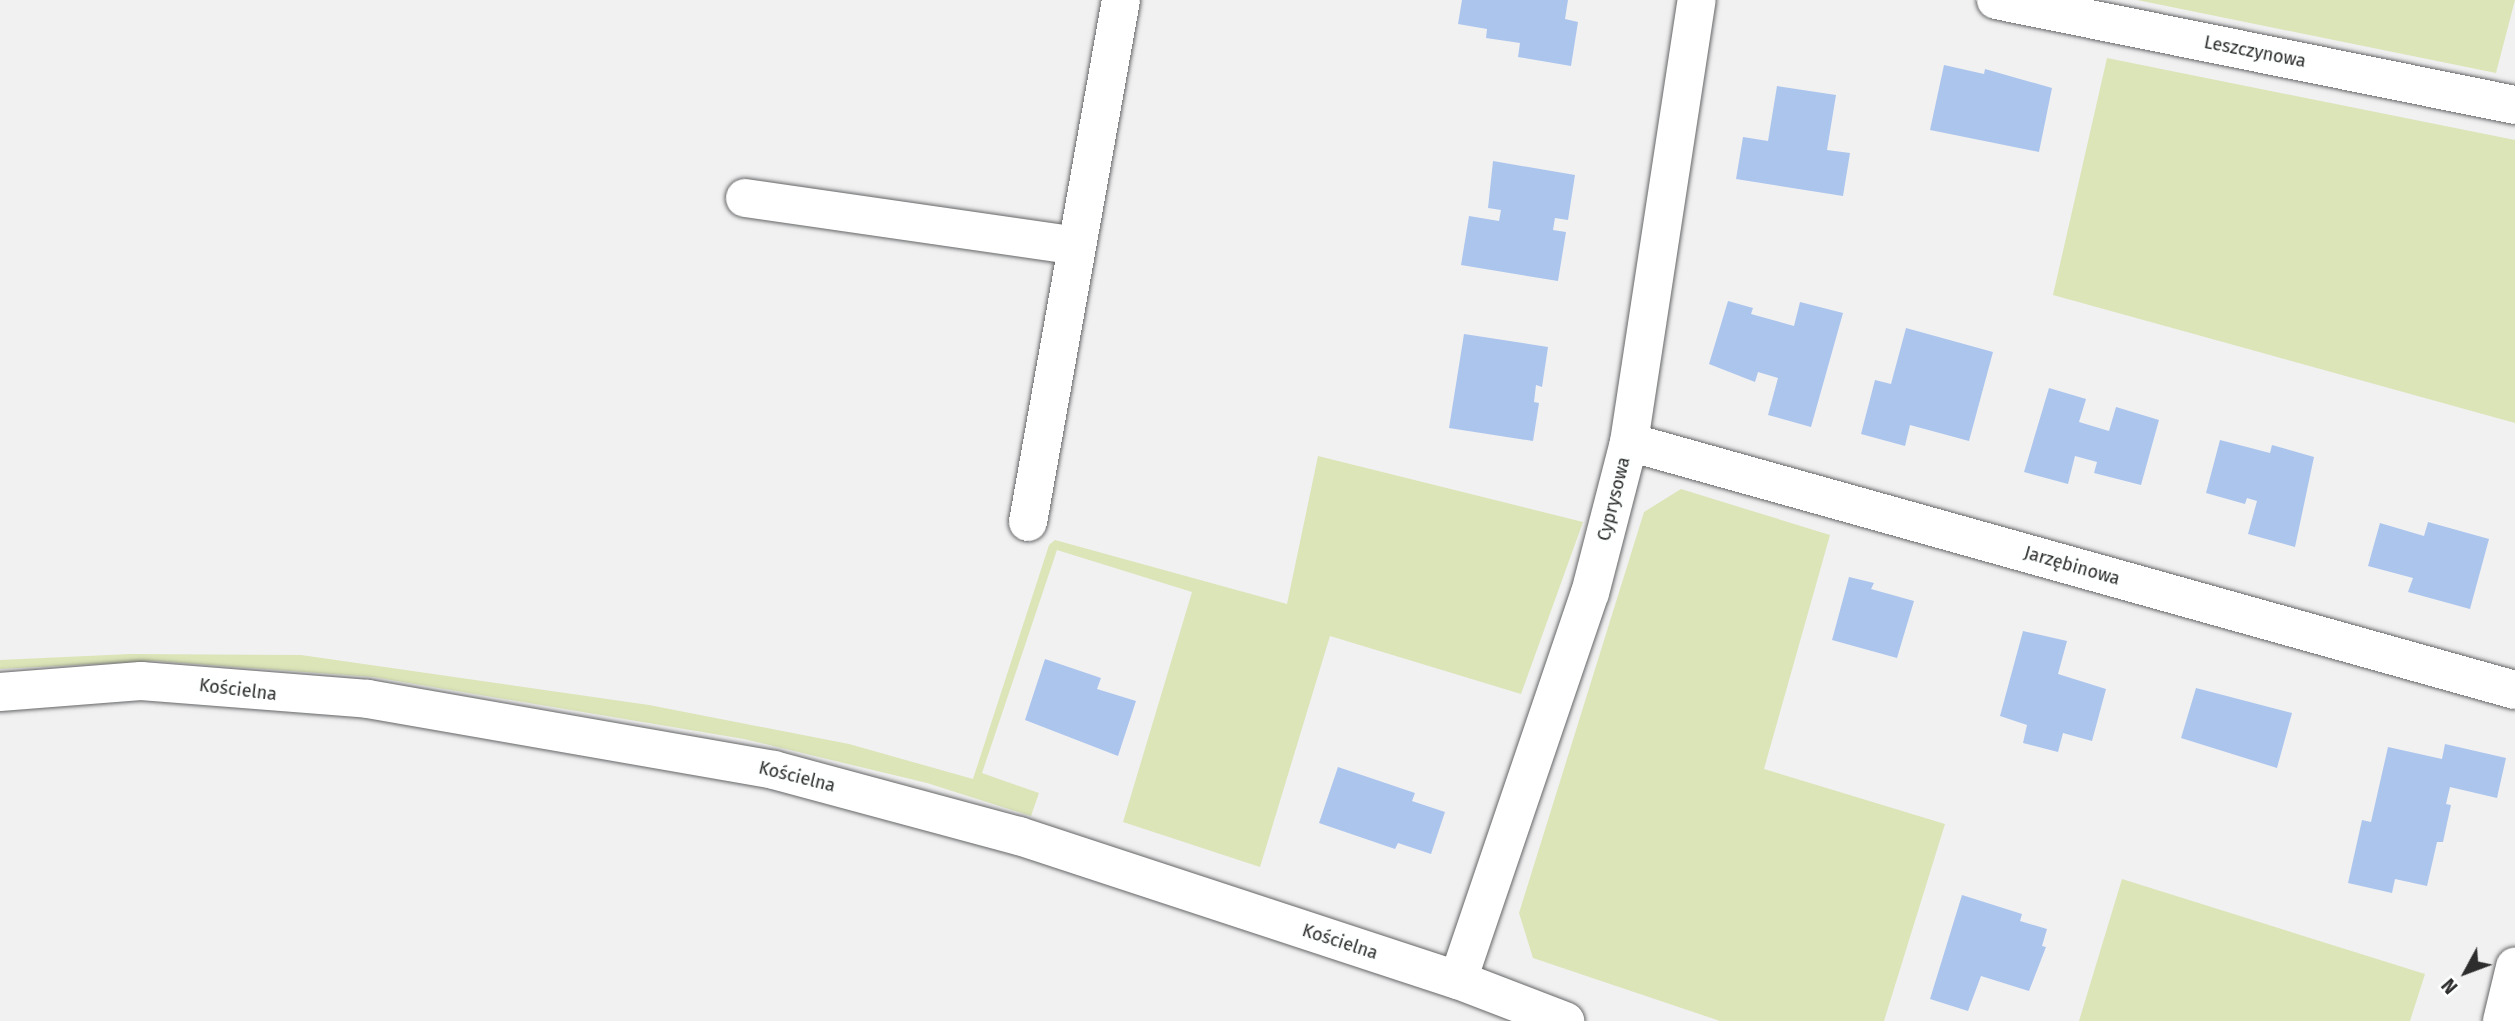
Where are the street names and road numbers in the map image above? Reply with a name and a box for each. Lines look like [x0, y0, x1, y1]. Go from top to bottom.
street label: Leszczynowa [2202, 32, 2308, 72]
street label: Cyprysowa [1593, 455, 1635, 543]
street label: Jarzębinowa [2021, 542, 2123, 590]
street label: Kościelna [198, 675, 278, 705]
street label: Kościelna [756, 757, 838, 797]
street label: Kościelna [1299, 920, 1381, 964]

